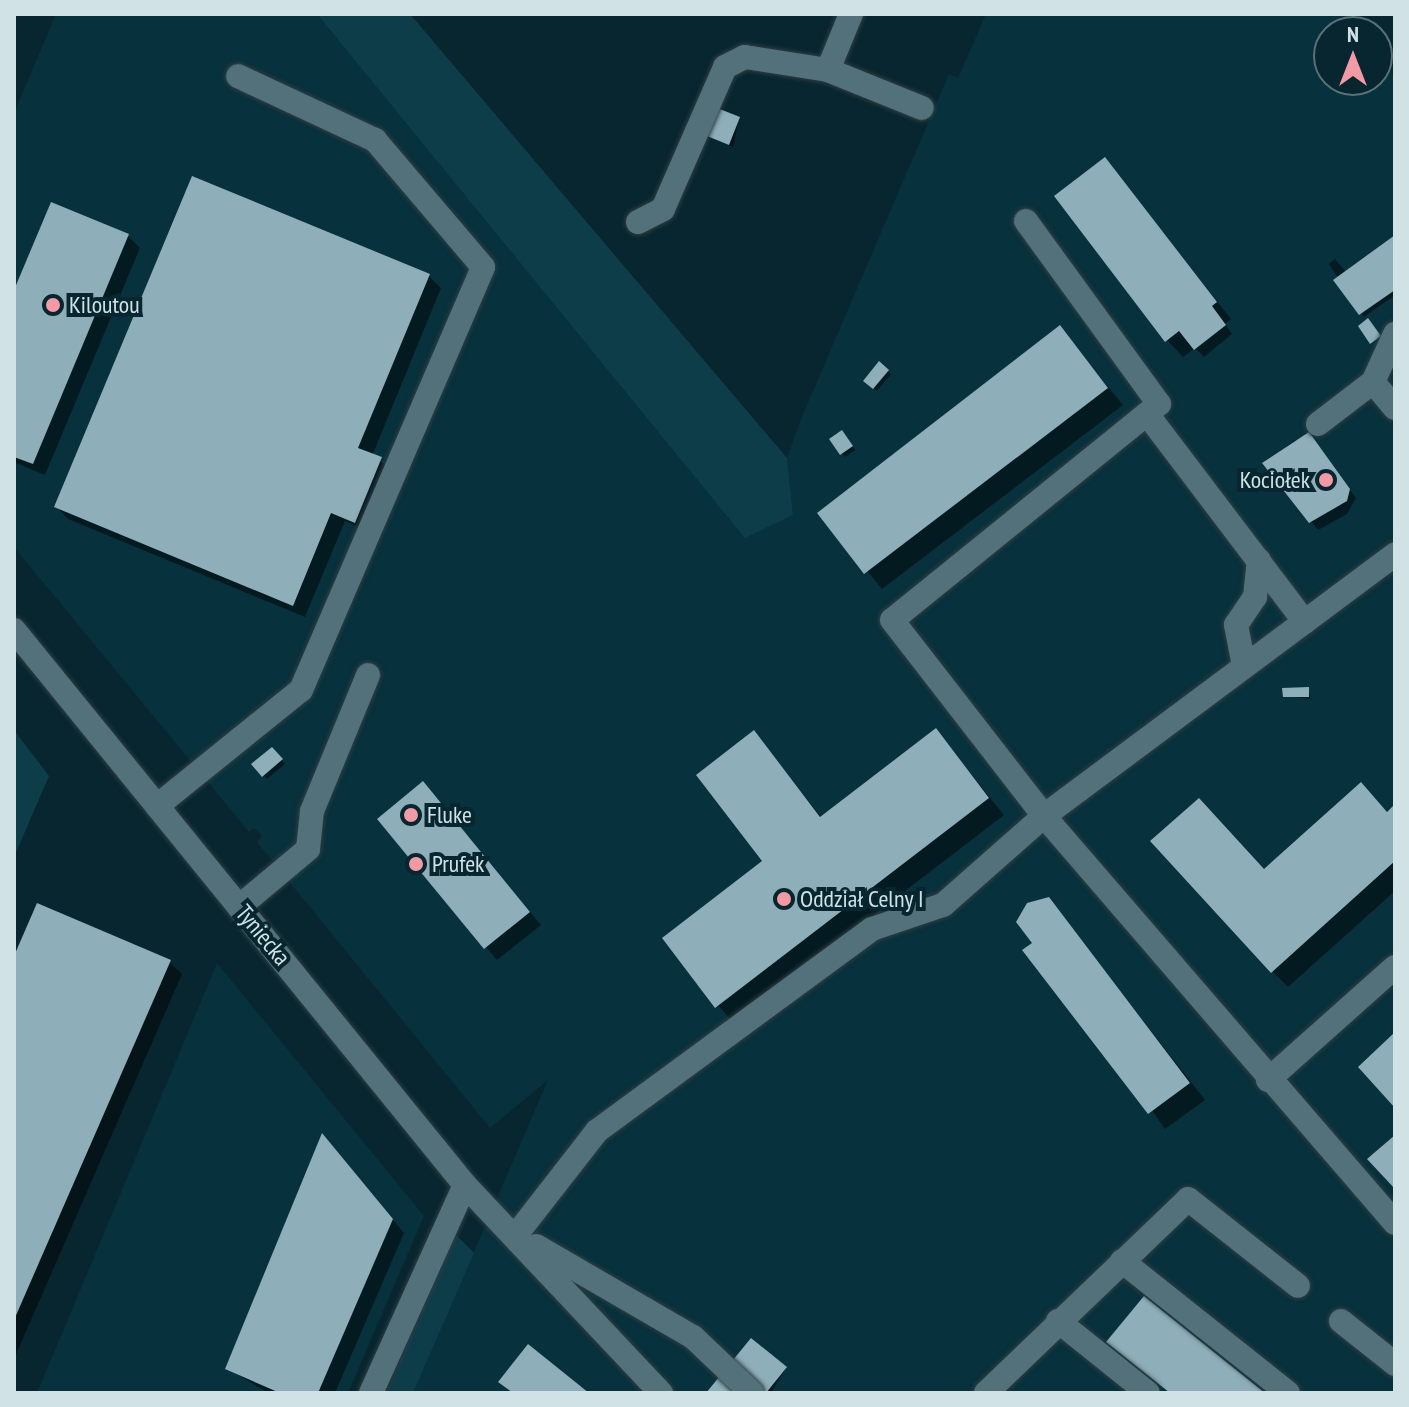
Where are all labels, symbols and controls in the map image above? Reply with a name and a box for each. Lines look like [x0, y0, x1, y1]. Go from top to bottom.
north arrow [1313, 16, 1393, 96]
text: N [1347, 20, 1359, 48]
place label: Kiloutou [69, 291, 140, 319]
marker: Kiloutou [44, 296, 62, 314]
place label: Kociołek [1240, 466, 1310, 494]
marker: Kociołek [1317, 471, 1335, 489]
place label: Fluke [427, 801, 472, 829]
marker: Fluke [402, 806, 420, 824]
place label: Prufek [432, 850, 484, 878]
marker: Prufek [407, 855, 425, 873]
place label: Oddział Celny I [800, 885, 924, 913]
marker: Oddział Celny I [775, 890, 793, 908]
street label: Tyniecka [229, 899, 297, 971]

